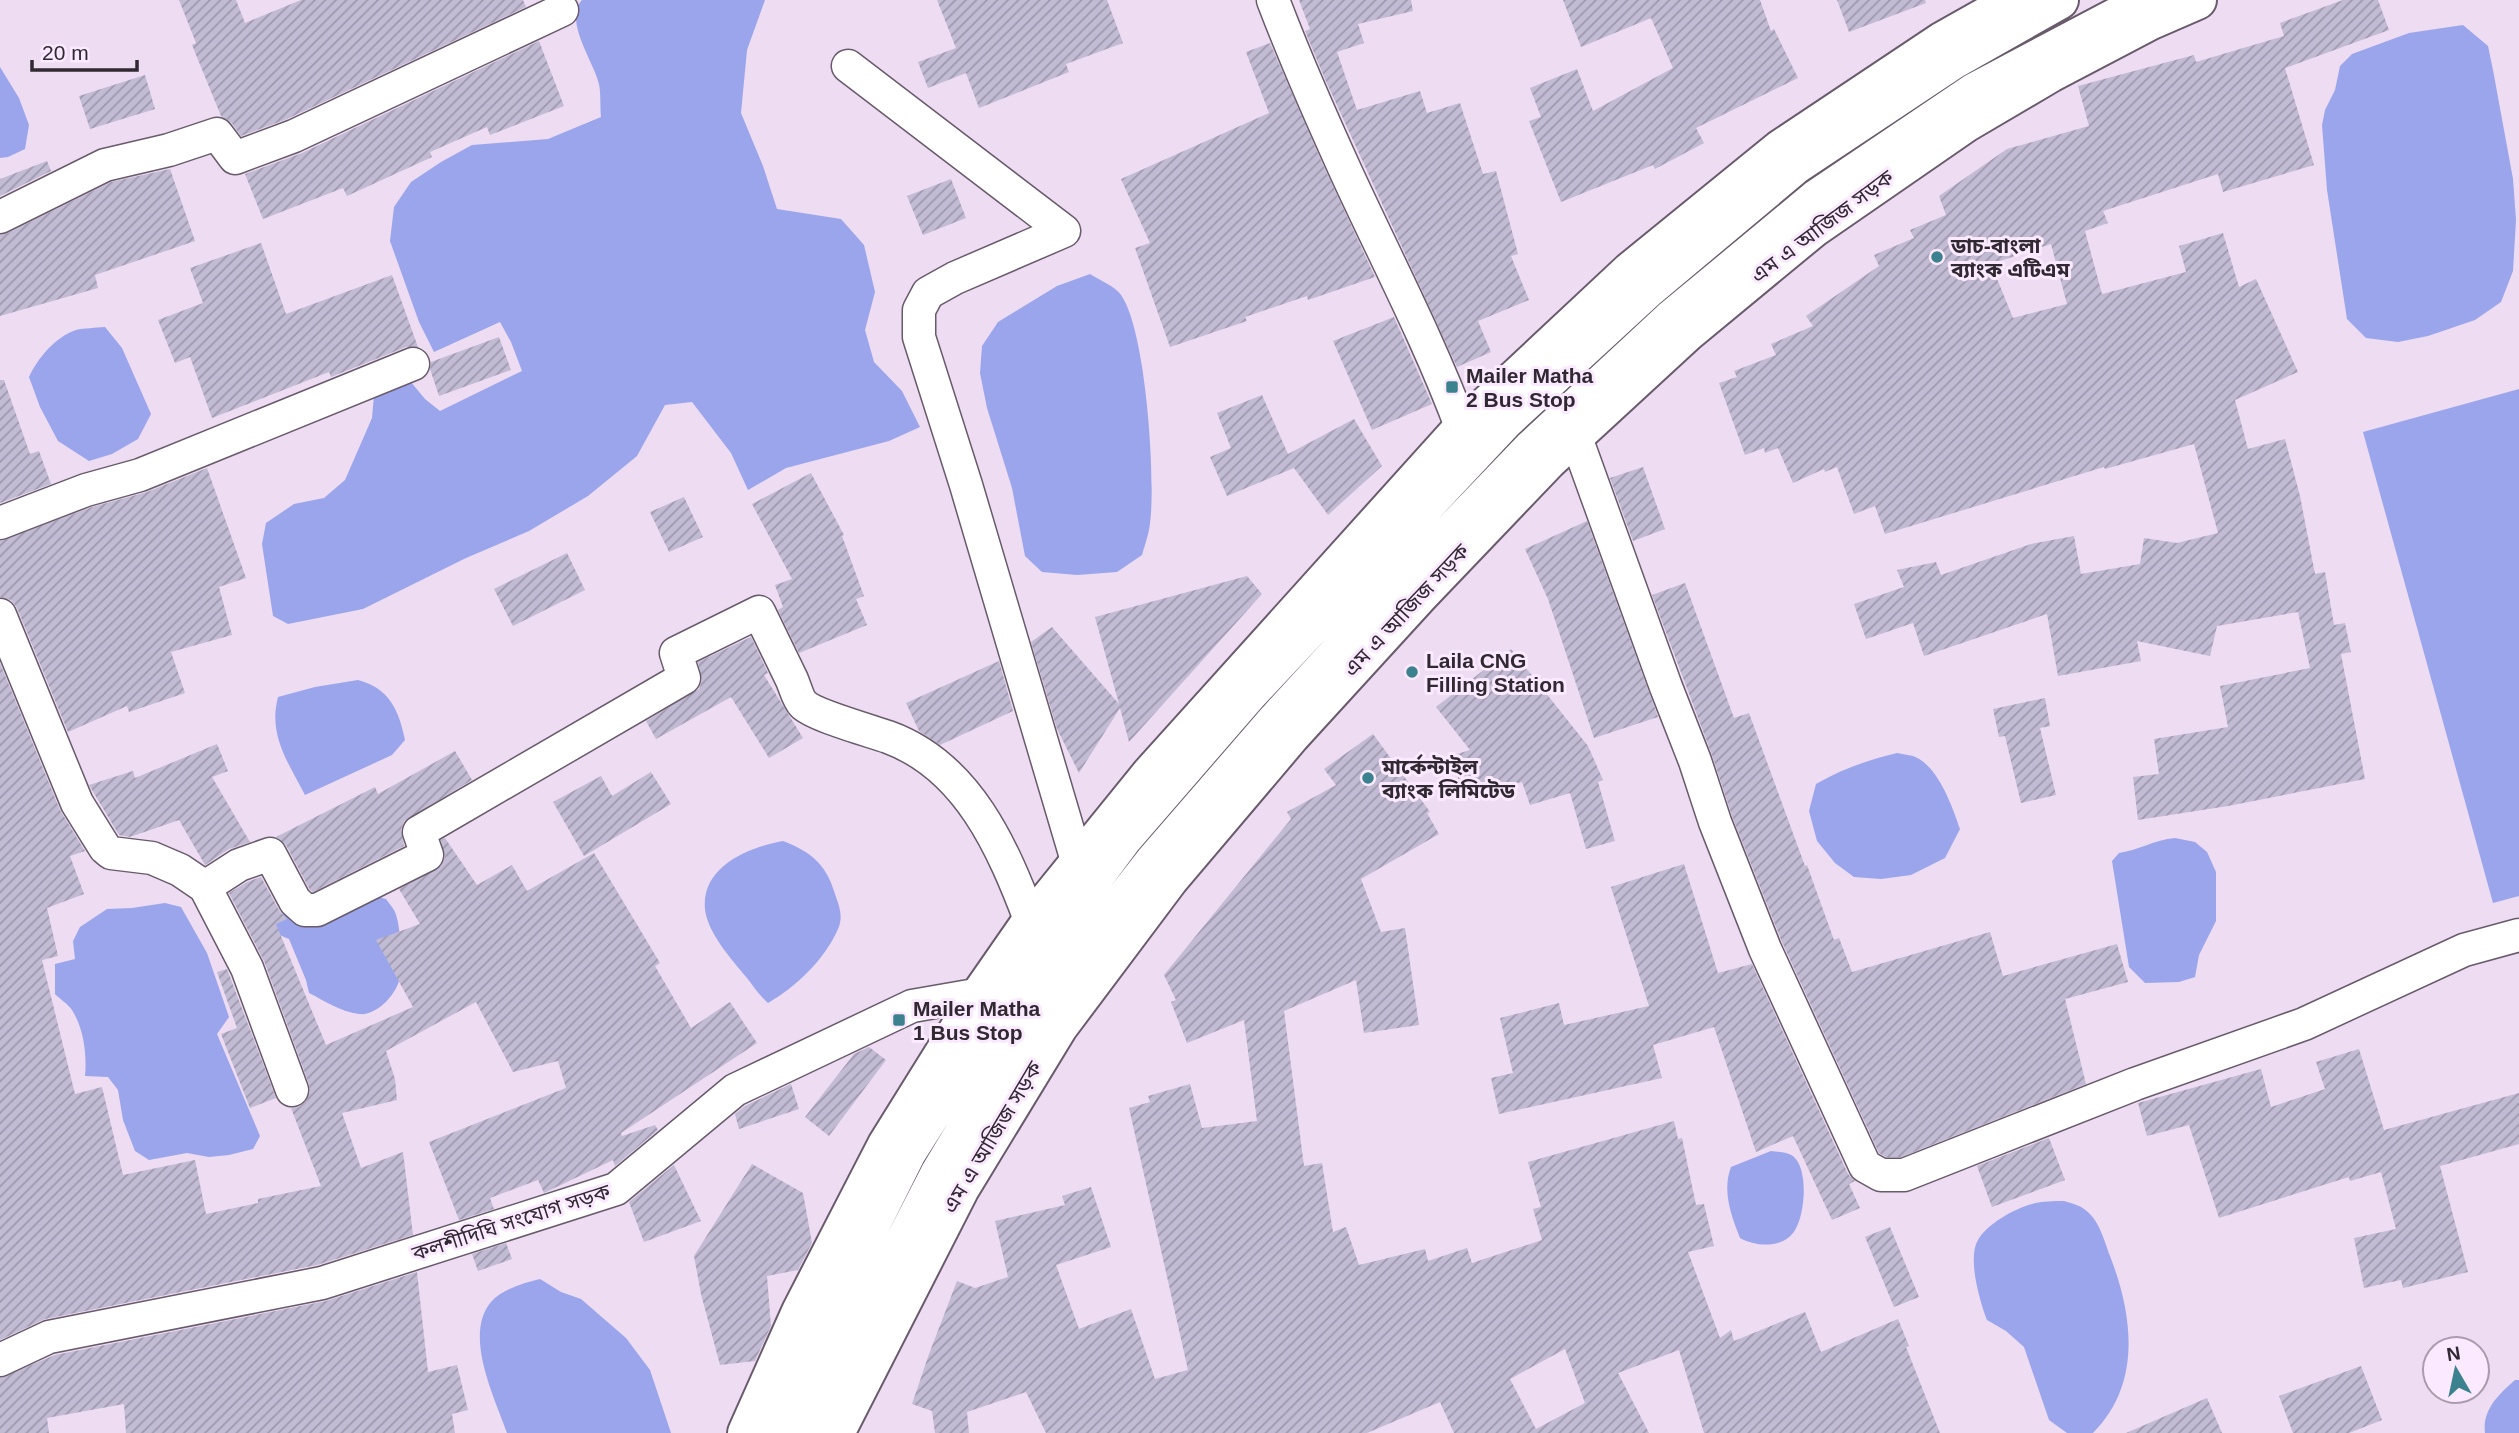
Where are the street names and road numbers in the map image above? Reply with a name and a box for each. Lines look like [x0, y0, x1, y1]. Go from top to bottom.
street label: এম এ আজিজ সড়ক [1746, 164, 1899, 287]
street label: এম এ আজিজ সড়ক [1339, 538, 1474, 681]
street label: এম এ আজিজ সড়ক [938, 1056, 1047, 1217]
street label: কলশীদিঘি সংযোগ সড়ক [408, 1179, 614, 1265]

